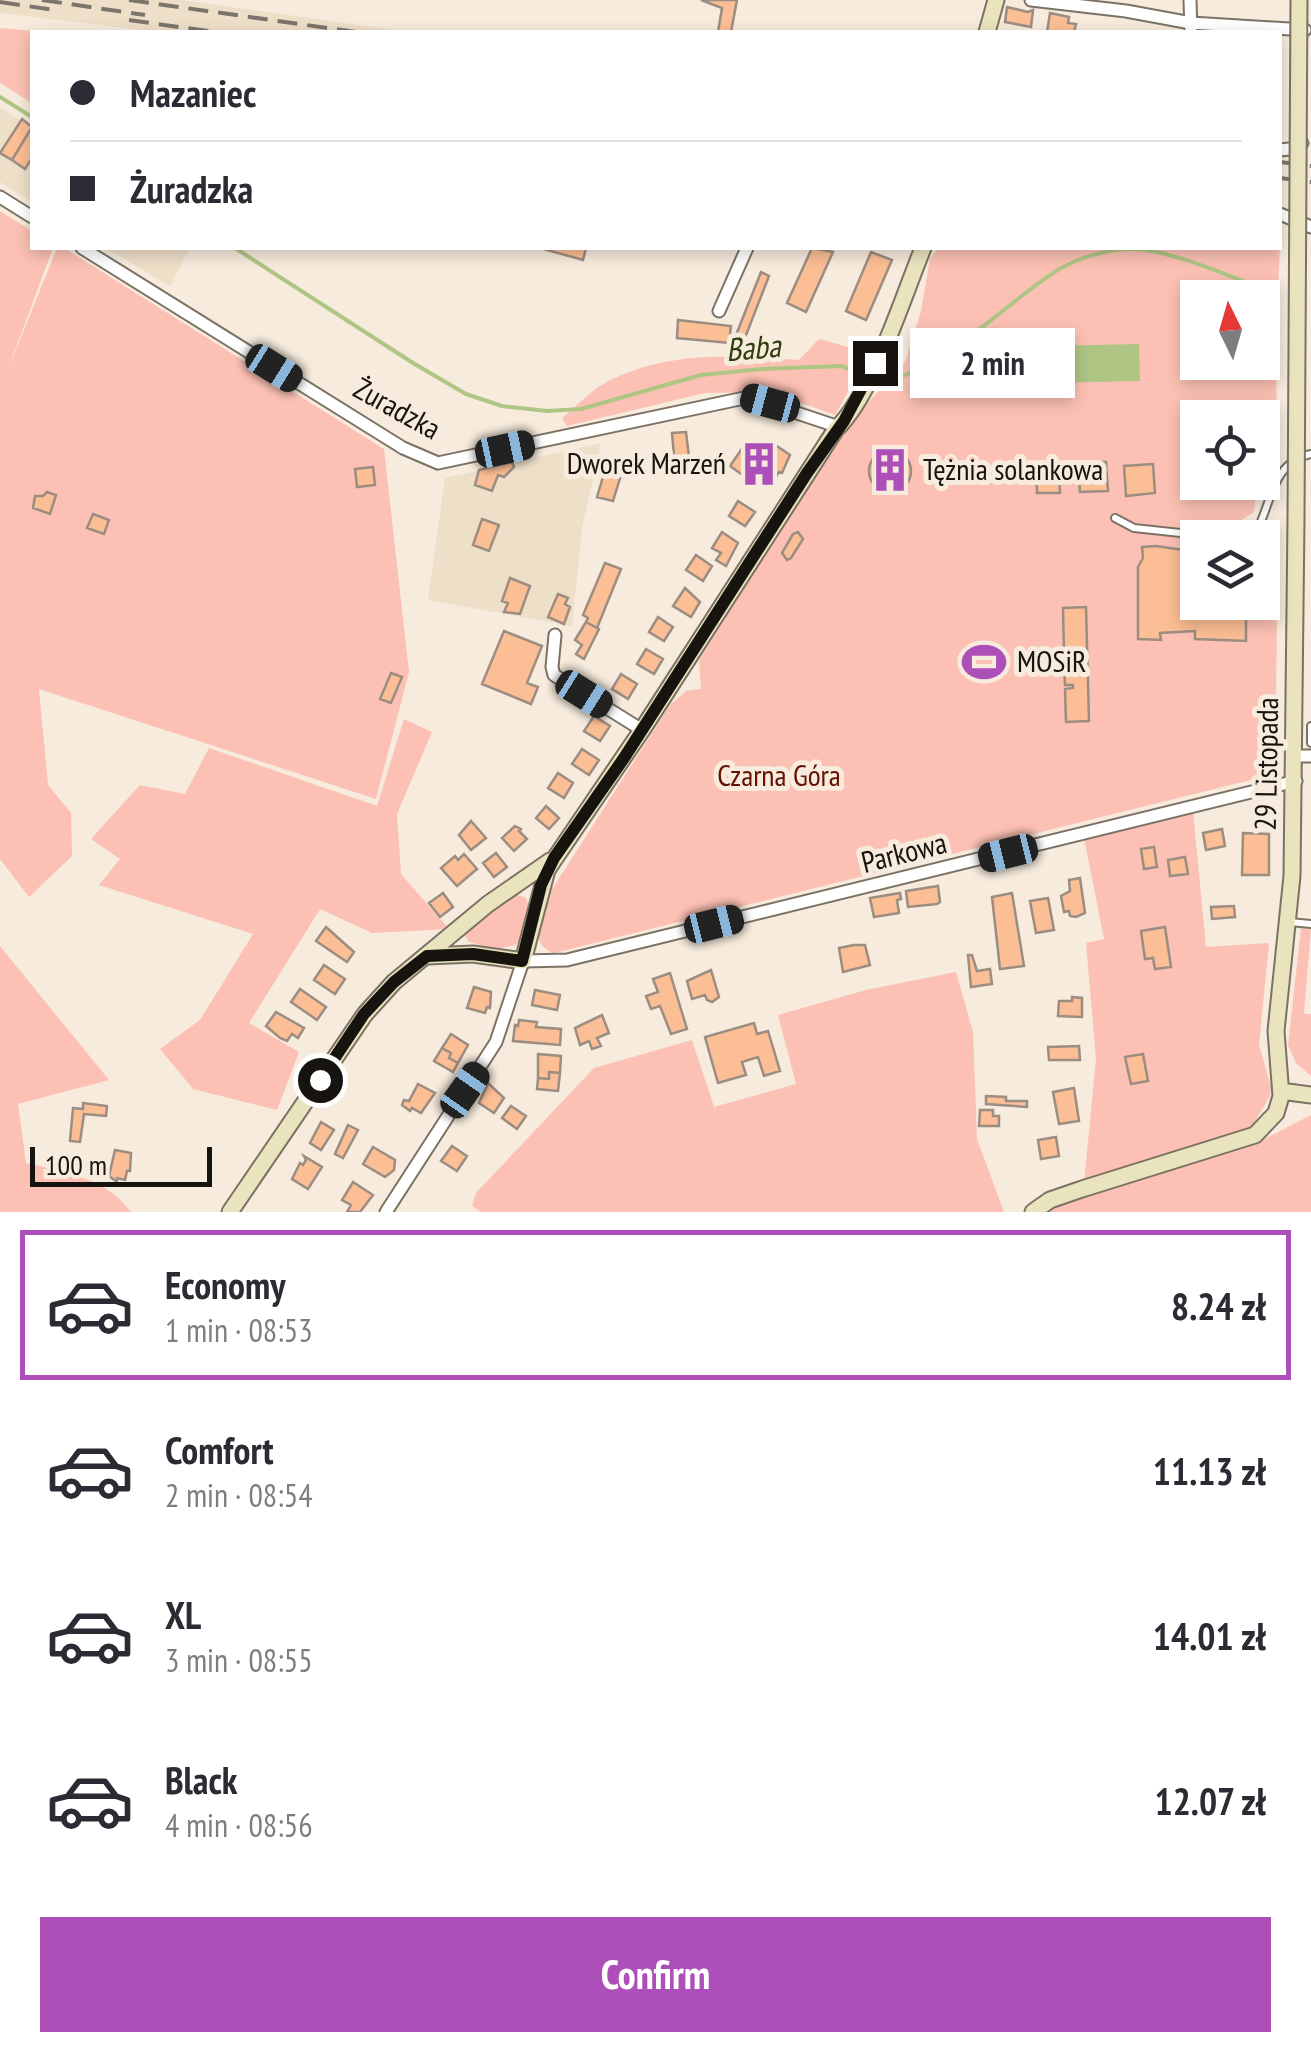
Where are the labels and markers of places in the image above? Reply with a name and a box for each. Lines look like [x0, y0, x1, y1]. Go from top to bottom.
building icon: Dworek Marzeń [735, 440, 783, 488]
place label: Dworek Marzeń [567, 443, 726, 482]
building icon: Tężnia solankowa [866, 446, 914, 494]
place label: Tężnia solankowa [923, 449, 1103, 488]
sports icon: MOSiR [960, 638, 1008, 686]
place label: MOSiR [1017, 641, 1086, 680]

